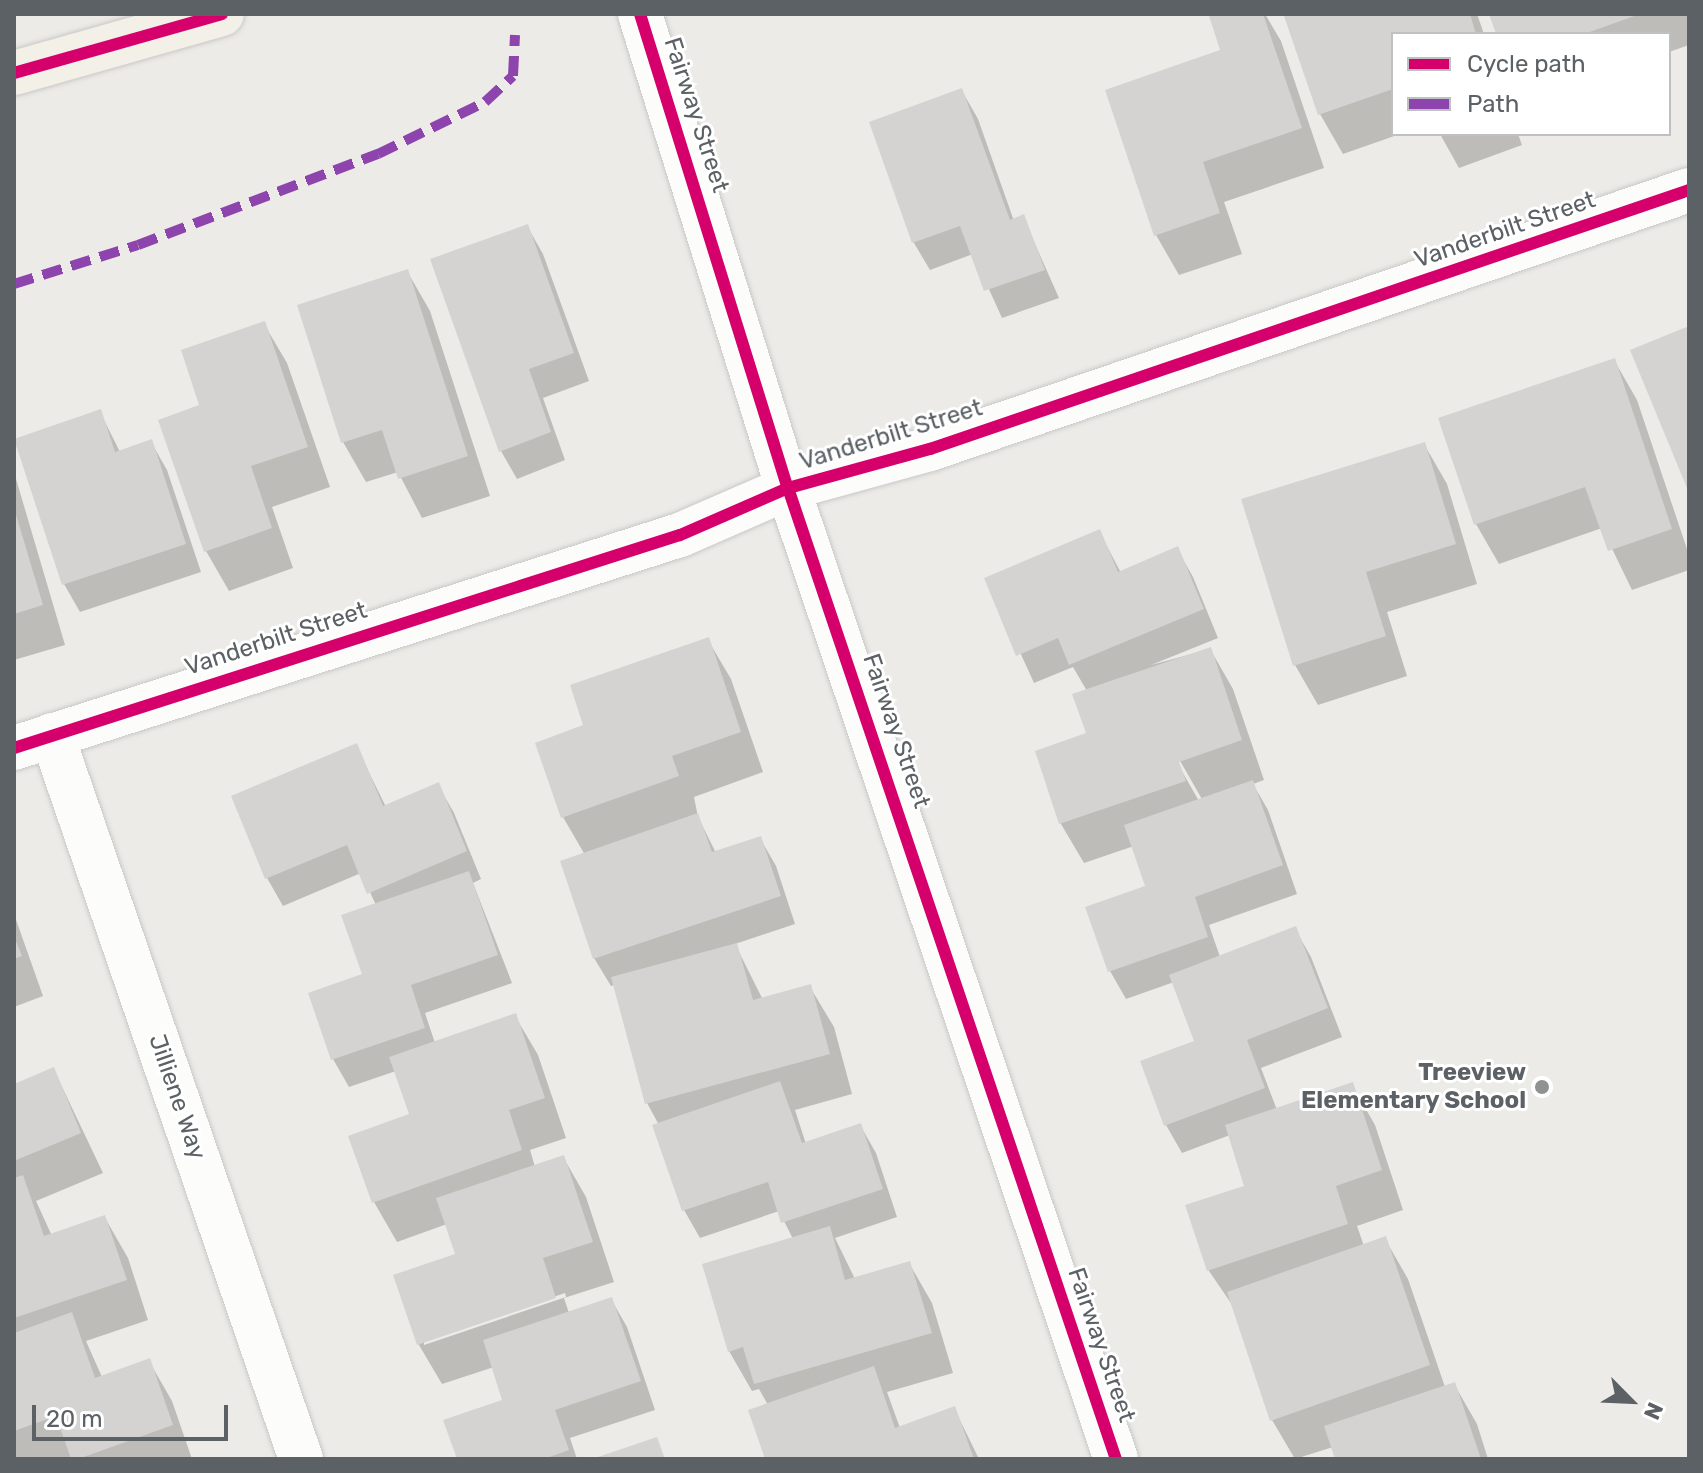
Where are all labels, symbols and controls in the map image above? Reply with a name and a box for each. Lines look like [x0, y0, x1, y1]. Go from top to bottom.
legend [1391, 32, 1671, 136]
street label: Fairway Street [657, 34, 735, 196]
text: Cycle path [1467, 50, 1586, 78]
text: Path [1467, 90, 1519, 118]
street label: Vanderbilt Street [1411, 186, 1599, 274]
street label: Vanderbilt Street [796, 394, 986, 476]
street label: Vanderbilt Street [181, 596, 371, 682]
street label: Fairway Street [856, 650, 936, 812]
street label: Jilliene Way [142, 1031, 212, 1163]
place label: Treeview Elementary School [1300, 1059, 1526, 1115]
marker: Treeview Elementary School [1533, 1078, 1551, 1096]
street label: Fairway Street [1061, 1264, 1141, 1426]
north arrow [1591, 1361, 1671, 1441]
scale bar [36, 1389, 232, 1439]
text: N [1638, 1398, 1669, 1424]
text: 20 m [46, 1405, 103, 1433]

